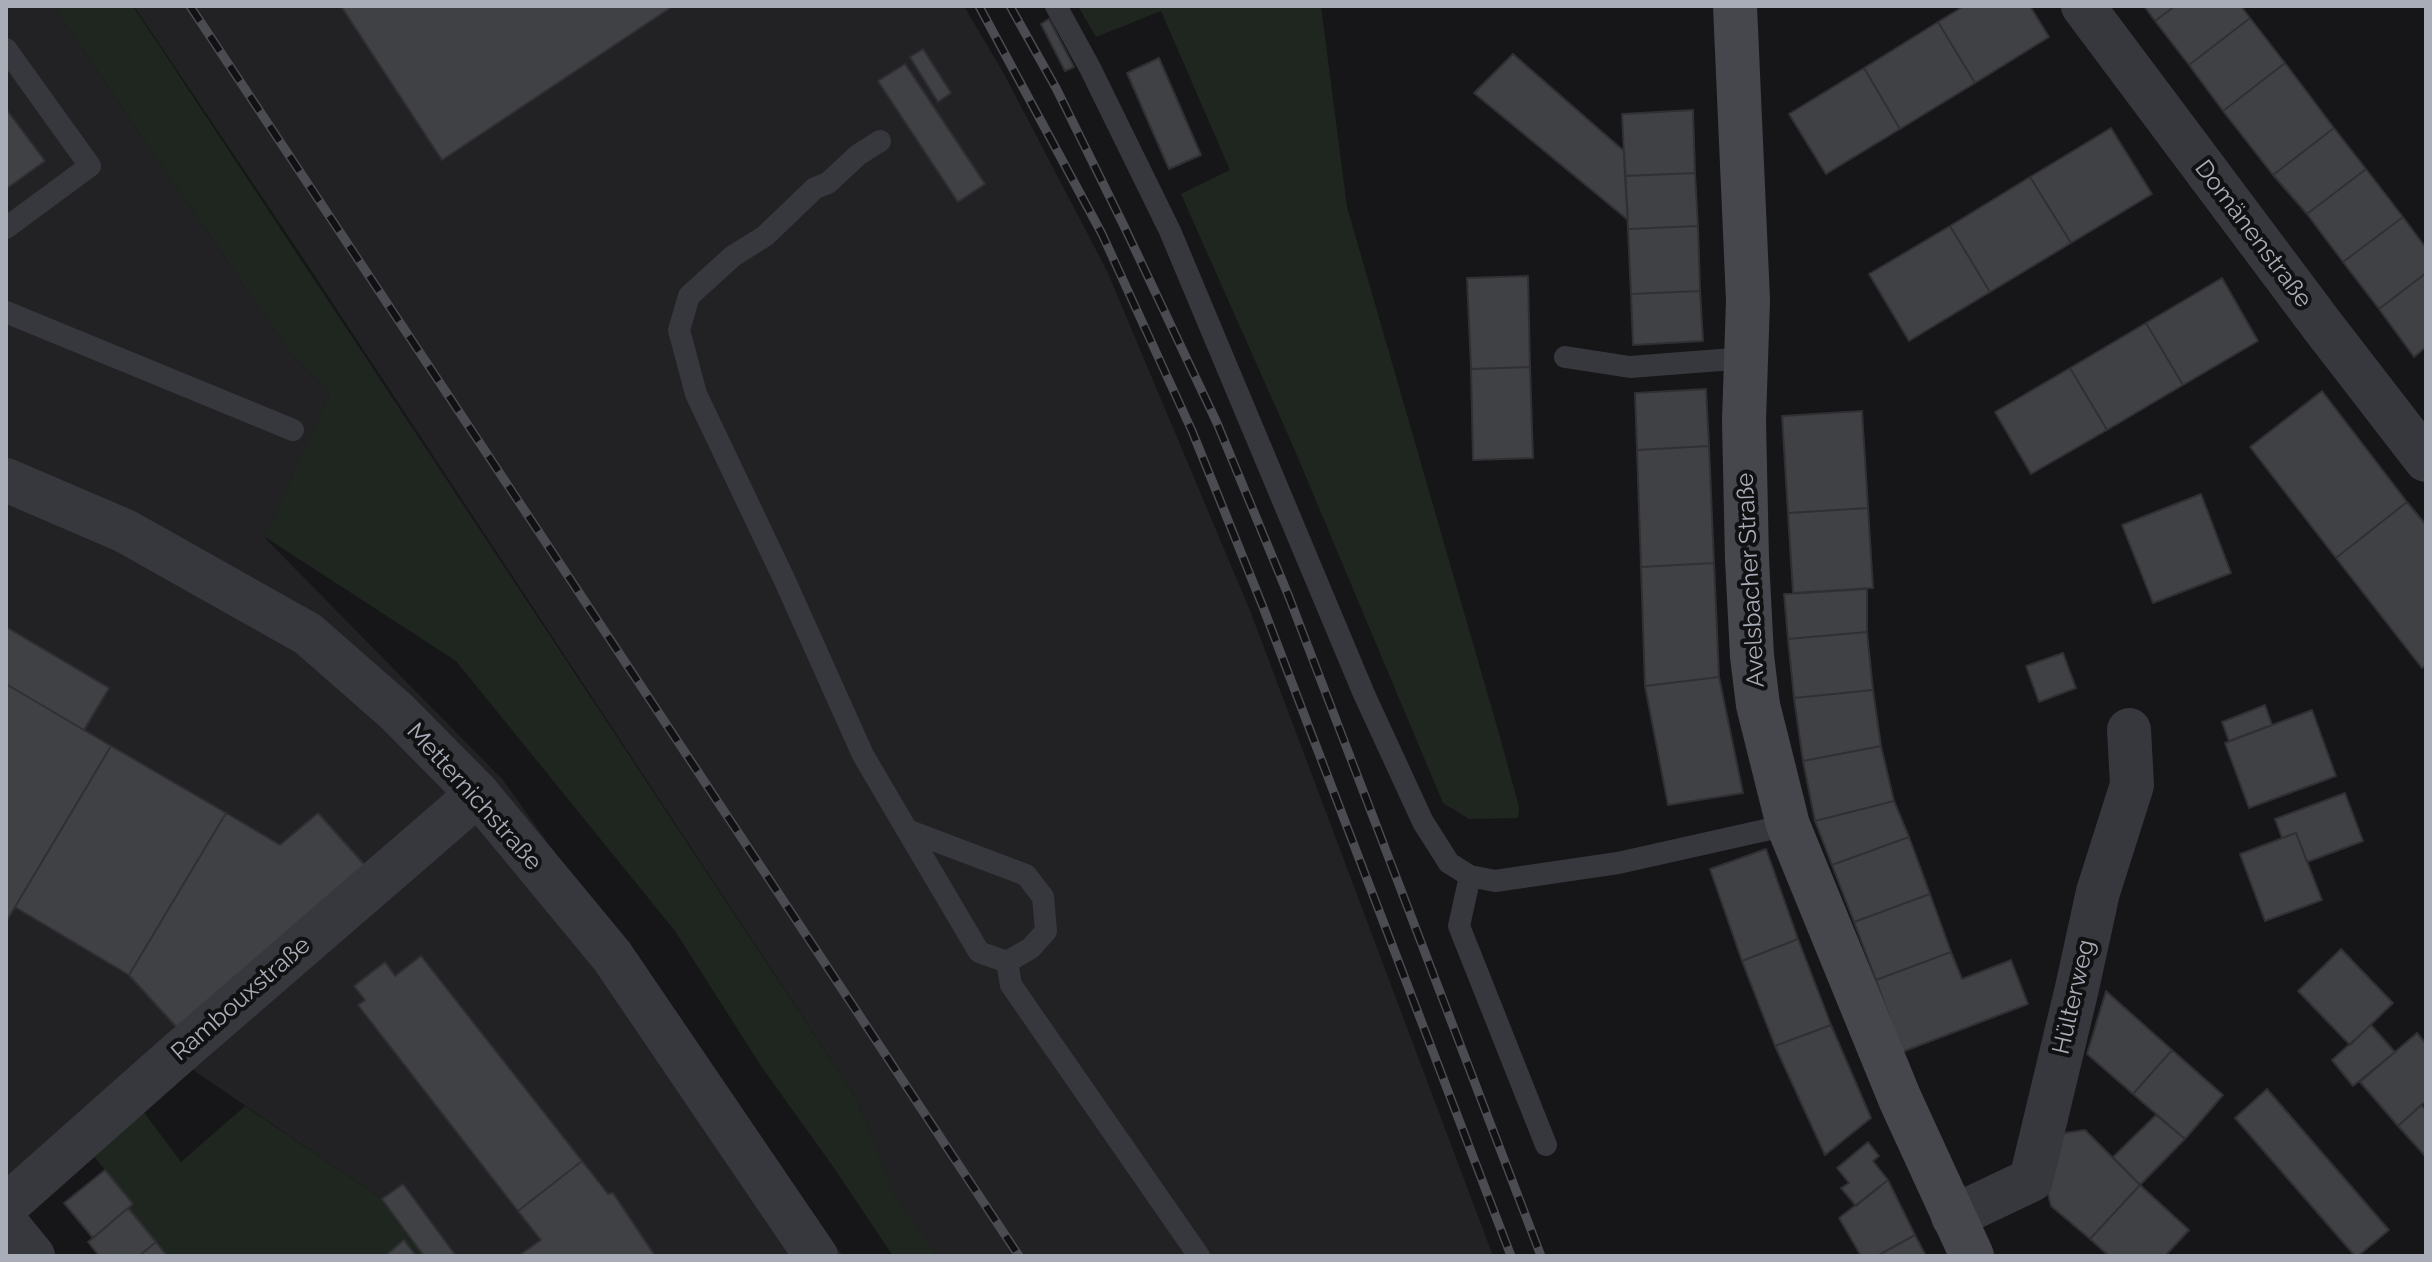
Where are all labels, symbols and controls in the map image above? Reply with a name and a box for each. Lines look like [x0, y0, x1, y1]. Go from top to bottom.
street label: Domänenstraße [2188, 155, 2318, 313]
street label: Avelsbacher Straße [1731, 472, 1771, 688]
street label: Metternichstraße [400, 718, 548, 876]
street label: Rambouxstraße [166, 931, 316, 1067]
street label: Hülterweg [2047, 937, 2101, 1057]

